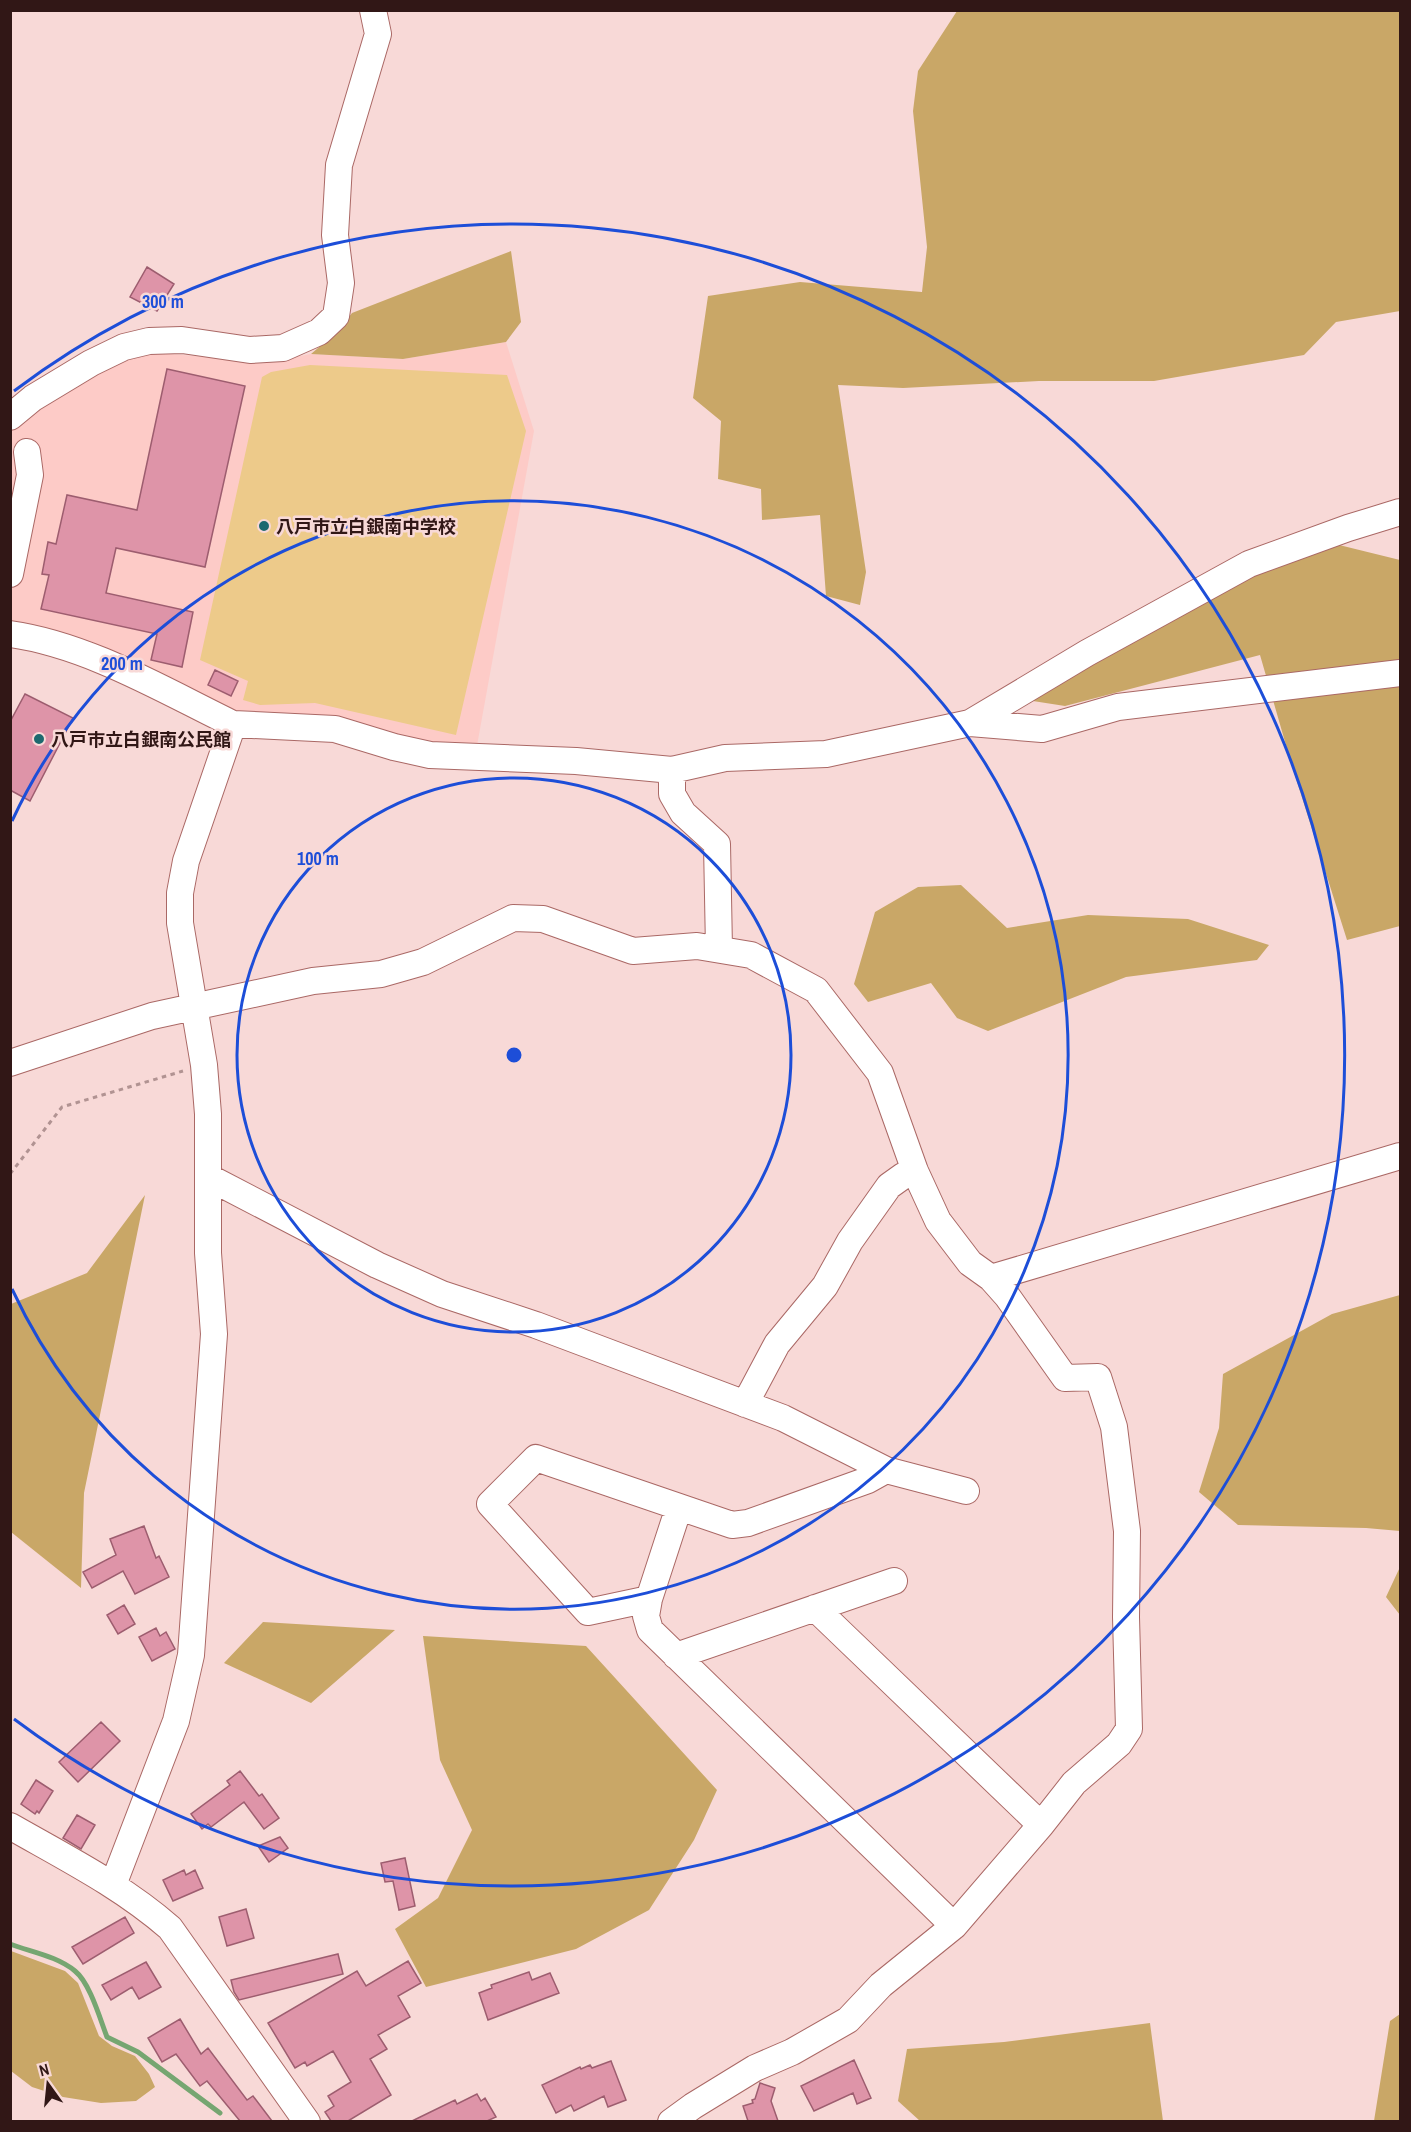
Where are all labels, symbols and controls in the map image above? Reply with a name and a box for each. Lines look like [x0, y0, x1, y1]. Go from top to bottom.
text: 300 m [142, 289, 184, 314]
place label: 八戸市立白銀南中学校 [276, 514, 456, 539]
marker: 八戸市立白銀南中学校 [257, 519, 271, 533]
text: 200 m [101, 651, 143, 676]
place label: 八戸市立白銀南公民館 [51, 727, 231, 752]
marker: 八戸市立白銀南公民館 [32, 732, 46, 746]
text: 100 m [297, 846, 339, 871]
centre of rings [504, 1045, 524, 1065]
north arrow [18, 2054, 78, 2114]
text: N [37, 2058, 52, 2081]

